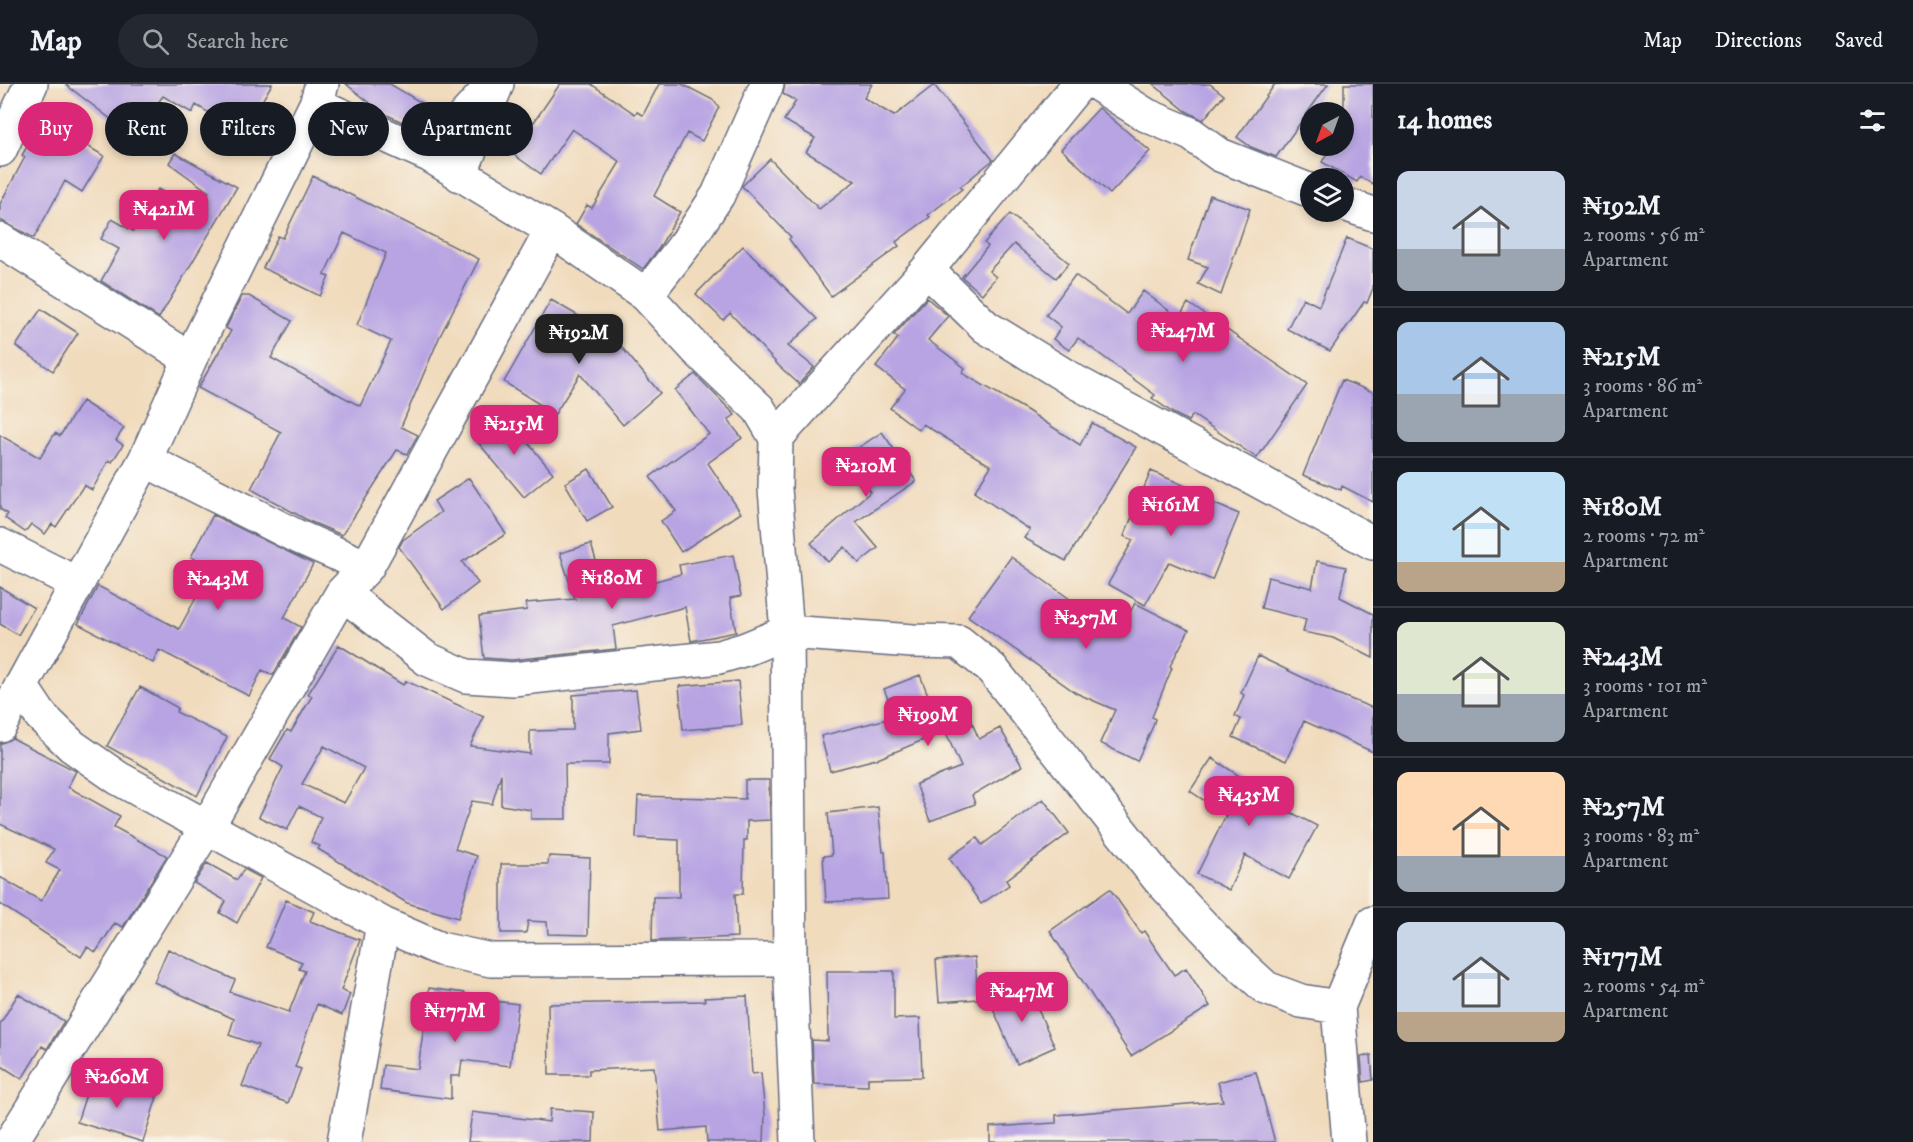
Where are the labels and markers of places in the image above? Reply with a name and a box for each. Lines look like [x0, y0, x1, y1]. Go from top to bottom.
pin: ₦421M [122, 190, 206, 241]
pin: ₦247M [1141, 312, 1225, 363]
pin: ₦192M [537, 314, 621, 365]
pin: ₦215M [472, 405, 556, 456]
pin: ₦210M [824, 447, 908, 498]
pin: ₦161M [1129, 486, 1213, 537]
pin: ₦180M [570, 559, 654, 610]
pin: ₦243M [176, 560, 260, 611]
pin: ₦257M [1044, 599, 1128, 650]
pin: ₦199M [886, 696, 970, 747]
pin: ₦435M [1207, 776, 1291, 827]
pin: ₦247M [980, 972, 1064, 1023]
pin: ₦177M [413, 992, 497, 1043]
pin: ₦260M [75, 1058, 159, 1109]

